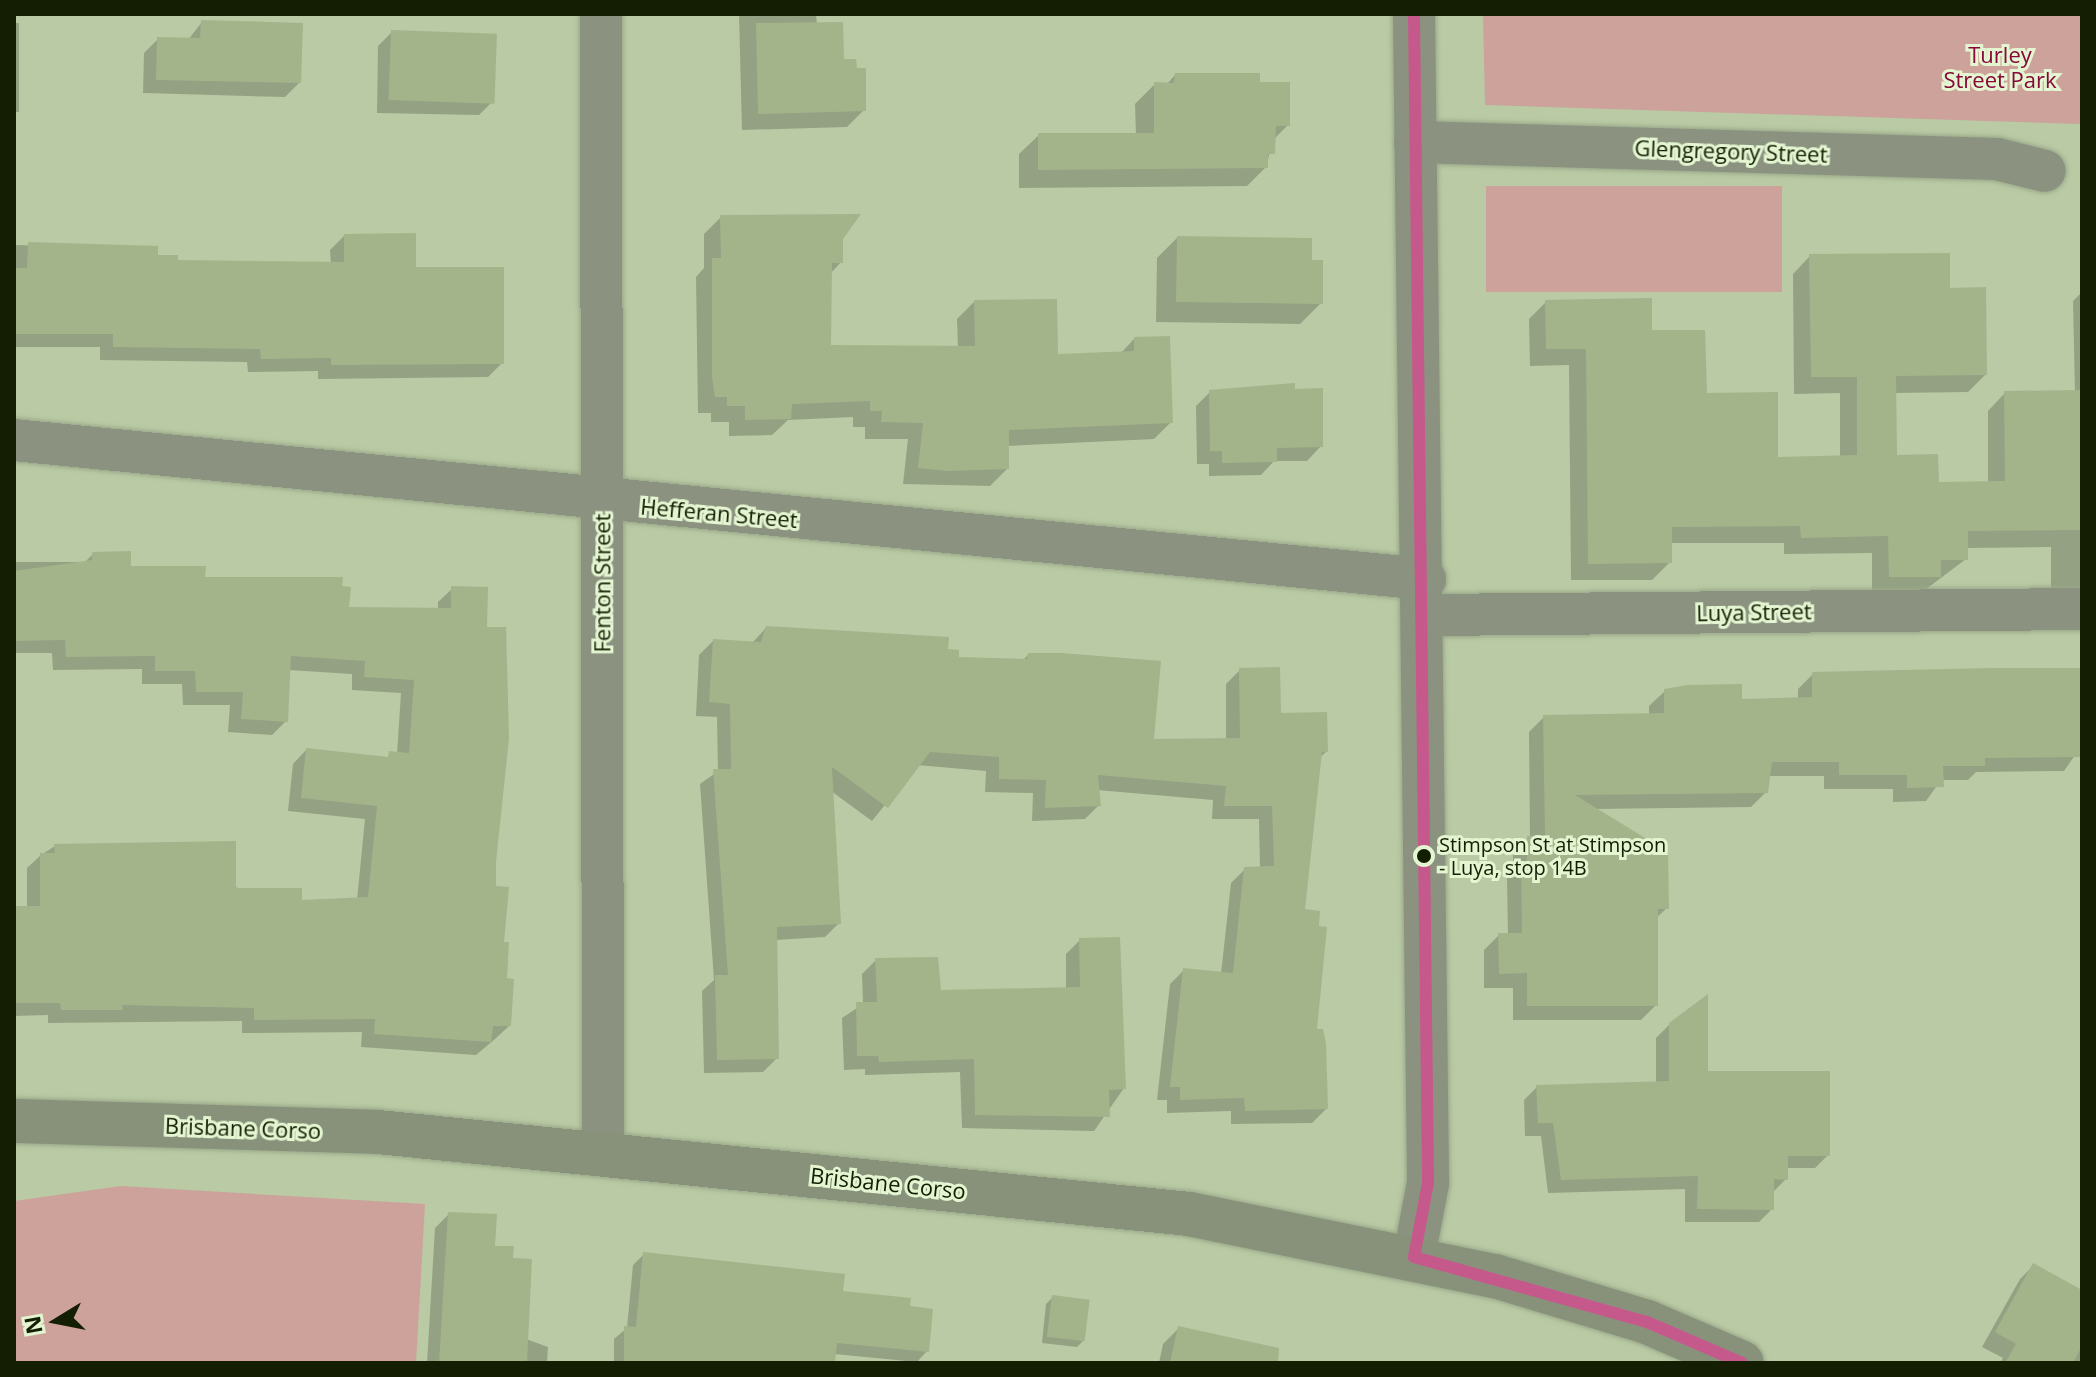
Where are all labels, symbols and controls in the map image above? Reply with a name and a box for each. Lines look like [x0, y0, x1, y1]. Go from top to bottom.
park label: Turley Street Park [1943, 41, 2057, 92]
street label: Glengregory Street [1634, 134, 1828, 168]
street label: Hefferan Street [639, 493, 799, 533]
street label: Fenton Street [589, 514, 615, 652]
street label: Luya Street [1696, 598, 1812, 626]
place label: Stimpson St at Stimpson - Luya, stop 14B [1439, 832, 1666, 879]
marker: Stimpson St at Stimpson - Luya, stop 14B [1416, 848, 1432, 864]
street label: Brisbane Corso [164, 1112, 322, 1144]
street label: Brisbane Corso [809, 1162, 967, 1204]
north arrow [16, 1281, 96, 1361]
text: N [16, 1314, 49, 1337]

